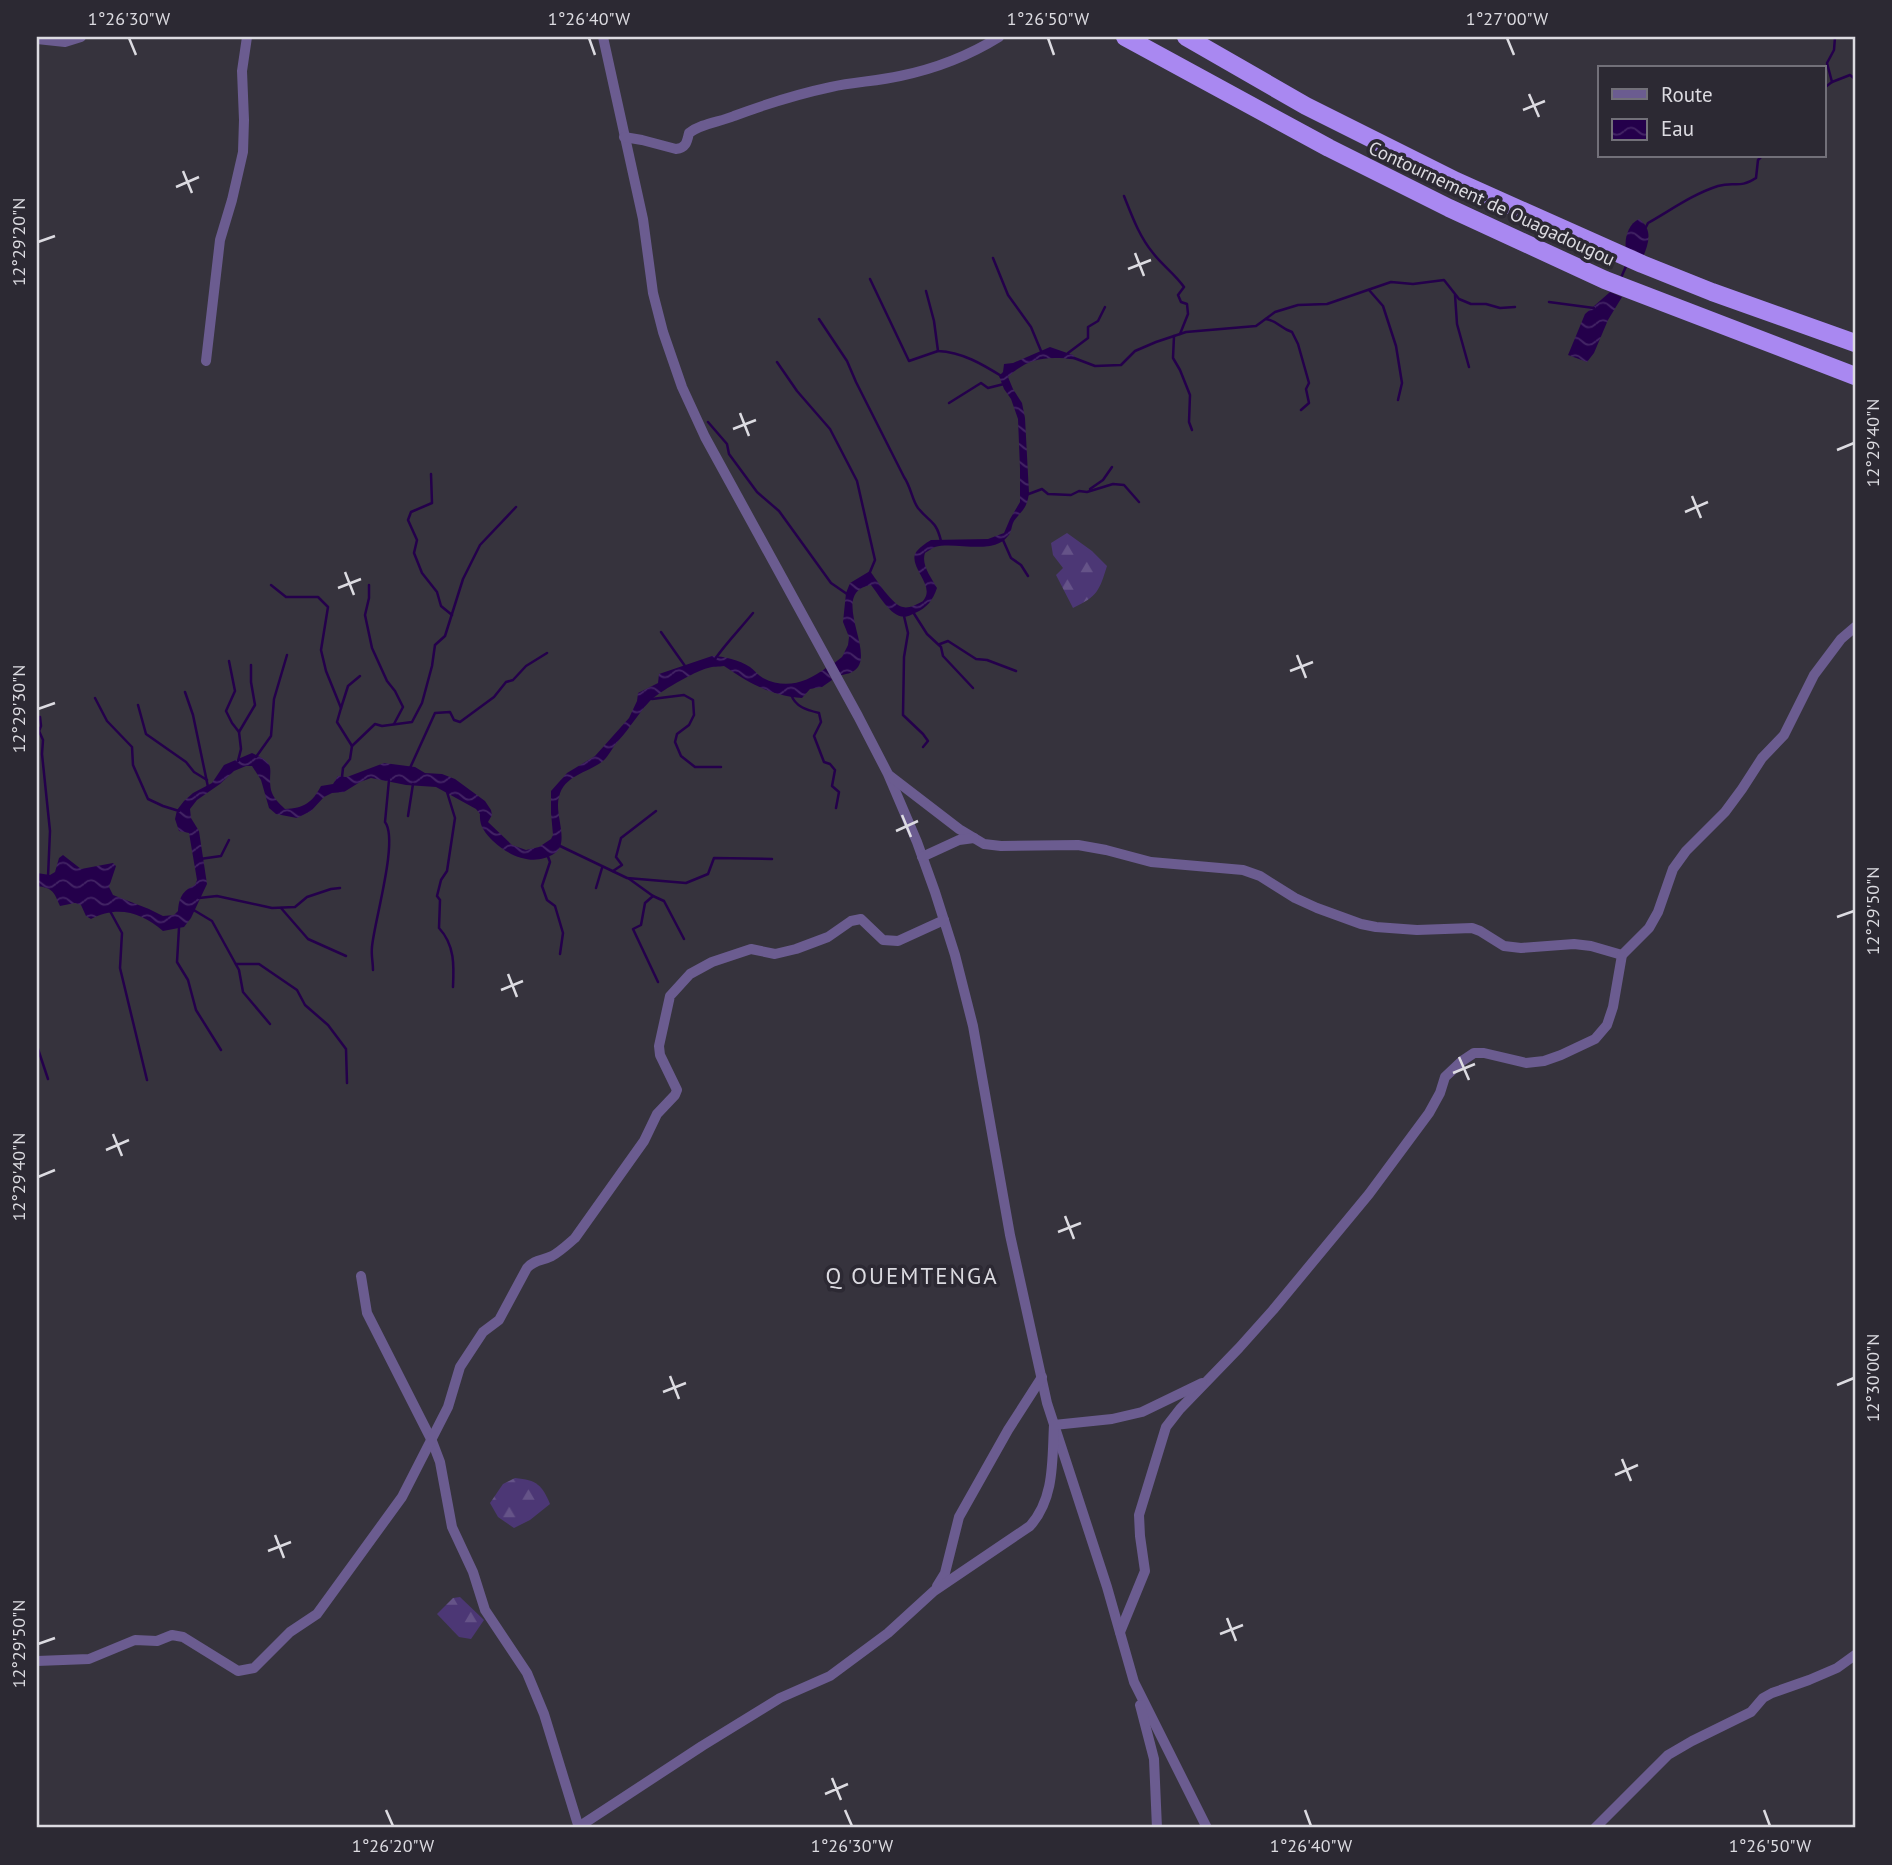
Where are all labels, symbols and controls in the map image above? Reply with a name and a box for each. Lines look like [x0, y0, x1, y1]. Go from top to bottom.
text: 1°26'30"W [88, 7, 170, 30]
text: 1°26'40"W [548, 7, 630, 30]
text: 1°26'50"W [1007, 7, 1089, 30]
text: 1°27'00"W [1466, 7, 1548, 30]
legend [1598, 66, 1826, 158]
text: Route [1661, 81, 1713, 108]
text: Eau [1661, 115, 1694, 142]
street label: Contournement de Ouagadougou [1365, 135, 1619, 271]
text: 12°29'20"N [7, 198, 30, 286]
text: 12°29'40"N [1861, 399, 1884, 487]
text: 12°29'30"N [7, 665, 30, 753]
text: 12°29'50"N [1861, 867, 1884, 955]
text: 12°29'40"N [7, 1133, 30, 1221]
district label: Q OUEMTENGA [825, 1261, 999, 1290]
text: 12°30'00"N [1861, 1334, 1884, 1422]
text: 12°29'50"N [7, 1600, 30, 1688]
text: 1°26'20"W [352, 1834, 434, 1857]
text: 1°26'30"W [811, 1834, 893, 1857]
text: 1°26'40"W [1270, 1834, 1352, 1857]
text: 1°26'50"W [1729, 1834, 1811, 1857]

